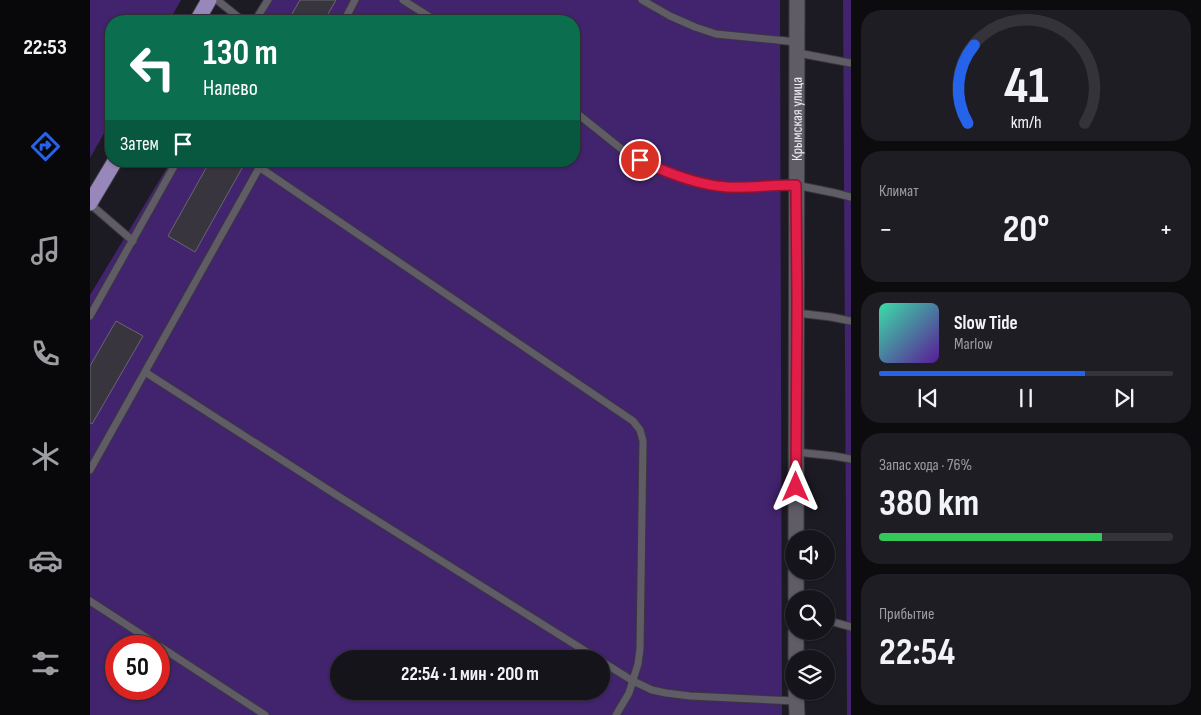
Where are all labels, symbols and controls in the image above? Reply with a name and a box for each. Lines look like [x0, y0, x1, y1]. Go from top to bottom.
text: 130 m [203, 32, 278, 75]
text: 22:53 [23, 34, 67, 61]
icon: left [120, 35, 185, 100]
text: 41 [1004, 55, 1048, 118]
text: Налево [203, 75, 258, 102]
street label: Крымская улица [788, 77, 807, 161]
text: km/h [1011, 112, 1041, 133]
icon: directions [28, 129, 63, 164]
icon: arrive [169, 130, 197, 158]
text: Затем [120, 133, 159, 156]
pin [619, 139, 661, 181]
icon: arrive [626, 146, 654, 174]
text: Климат [879, 182, 919, 201]
text: 20° [1003, 207, 1049, 252]
text: − [879, 213, 893, 246]
text: + [1159, 213, 1173, 246]
icon: music [28, 233, 63, 268]
text: Slow Tide [954, 312, 1018, 335]
text: Marlow [954, 335, 993, 354]
icon: phone [28, 336, 63, 371]
icon: previous [914, 384, 942, 412]
icon: pause [1012, 384, 1040, 412]
icon: next [1110, 384, 1138, 412]
icon: climate [28, 439, 63, 474]
text: Запас хода · 76% [879, 456, 972, 475]
position arrow [769, 460, 821, 512]
text: 380 km [879, 481, 979, 526]
map controls [785, 530, 835, 700]
button: sound [785, 530, 835, 580]
icon: car [28, 543, 63, 578]
button: search [785, 590, 835, 640]
text: Прибытие [879, 605, 934, 624]
text: 22:54 [879, 630, 955, 675]
speed limit sign: 50 [105, 635, 170, 700]
icon: filters [28, 646, 63, 681]
button: layers [785, 650, 835, 700]
text: 22:54 · 1 мин · 200 m [401, 663, 539, 686]

